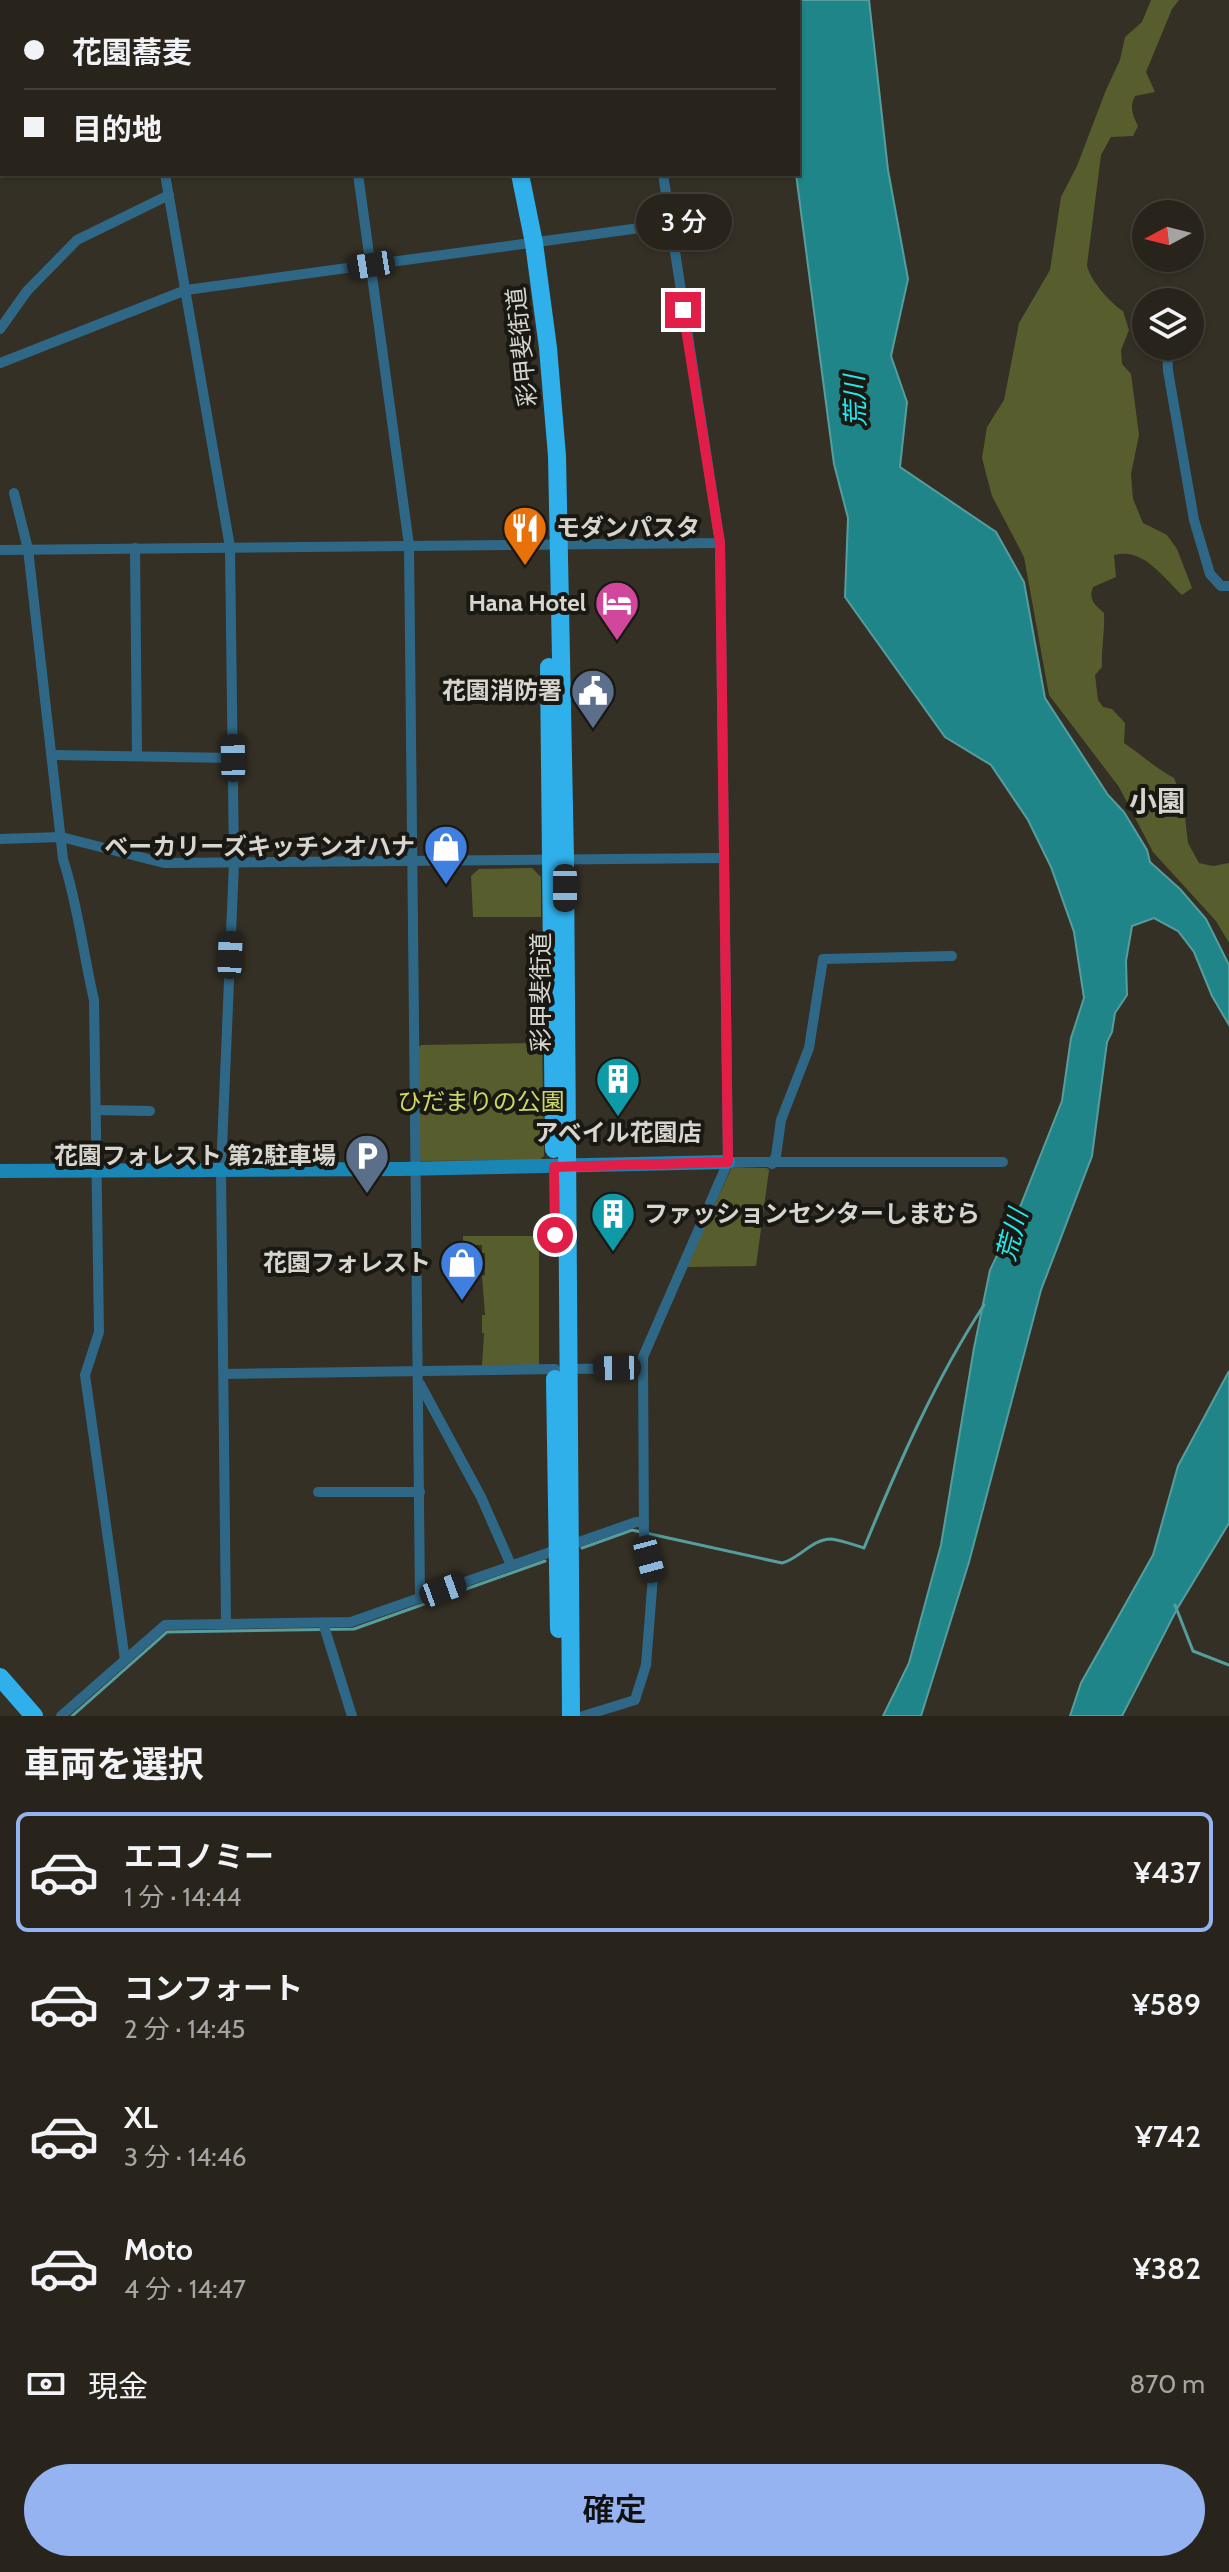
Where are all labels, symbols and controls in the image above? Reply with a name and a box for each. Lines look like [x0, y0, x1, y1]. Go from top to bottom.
text: 花園蕎麦 [72, 34, 192, 71]
text: 目的地 [72, 111, 162, 148]
callout: 3 分 [635, 194, 731, 250]
north arrow [1132, 200, 1204, 272]
map controls [1132, 200, 1204, 360]
text: 3 分 [661, 206, 707, 238]
car [345, 249, 397, 281]
street label: 彩甲斐街道 [501, 286, 542, 408]
button: layers [1132, 288, 1204, 360]
route end [665, 292, 701, 328]
water label: 荒川 [838, 371, 872, 428]
restaurant icon: モダンパスタ [501, 504, 549, 567]
place label: モダンパスタ [556, 513, 700, 542]
hotel icon: Hana Hotel [593, 579, 641, 642]
place label: Hana Hotel [469, 588, 586, 617]
public building icon: 花園消防署 [569, 667, 617, 730]
place label: 花園消防署 [442, 676, 562, 705]
car [221, 734, 245, 782]
district label: 小園 [1129, 784, 1185, 818]
shop icon: ベーカリーズキッチンオハナ [422, 823, 470, 886]
place label: ベーカリーズキッチンオハナ [104, 832, 415, 861]
car [553, 864, 577, 912]
car [217, 931, 243, 979]
street label: 彩甲斐街道 [526, 932, 555, 1052]
building icon: アベイル花園店 [594, 1055, 642, 1118]
park label: ひだまりの公園 [397, 1087, 565, 1116]
place label: アベイル花園店 [534, 1118, 702, 1147]
parking icon: 花園フォレスト 第2駐車場 [343, 1132, 391, 1195]
place label: 花園フォレスト 第2駐車場 [54, 1141, 336, 1170]
building icon: ファッションセンターしまむら [589, 1190, 637, 1253]
place label: ファッションセンターしまむら [644, 1199, 980, 1228]
water label: 荒川 [990, 1203, 1035, 1264]
route start [537, 1217, 573, 1253]
shop icon: 花園フォレスト [438, 1239, 486, 1302]
place label: 花園フォレスト [263, 1248, 431, 1277]
car [593, 1356, 641, 1380]
car [631, 1533, 667, 1585]
car [416, 1571, 470, 1609]
text: 車両を選択 [24, 1742, 204, 1786]
icon: car [28, 1836, 100, 1908]
text: エコノミー [124, 1838, 274, 1875]
text: ¥437 [1134, 1854, 1201, 1891]
text: 1 分 · 14:44 [124, 1881, 241, 1913]
icon: car [28, 1968, 100, 2040]
text: コンフォート [124, 1970, 303, 2007]
text: ¥589 [1132, 1986, 1201, 2023]
text: 2 分 · 14:45 [124, 2013, 245, 2045]
text: XL [124, 2099, 158, 2136]
icon: car [28, 2100, 100, 2172]
text: ¥742 [1135, 2118, 1201, 2155]
text: 3 分 · 14:46 [124, 2141, 247, 2173]
text: Moto [124, 2231, 193, 2268]
icon: car [28, 2232, 100, 2304]
text: ¥382 [1133, 2250, 1201, 2287]
text: 4 分 · 14:47 [124, 2273, 246, 2305]
icon: cash [24, 2362, 68, 2406]
text: 現金 [88, 2368, 148, 2405]
text: 870 m [1130, 2368, 1205, 2400]
button: 確定 [24, 2464, 1205, 2556]

